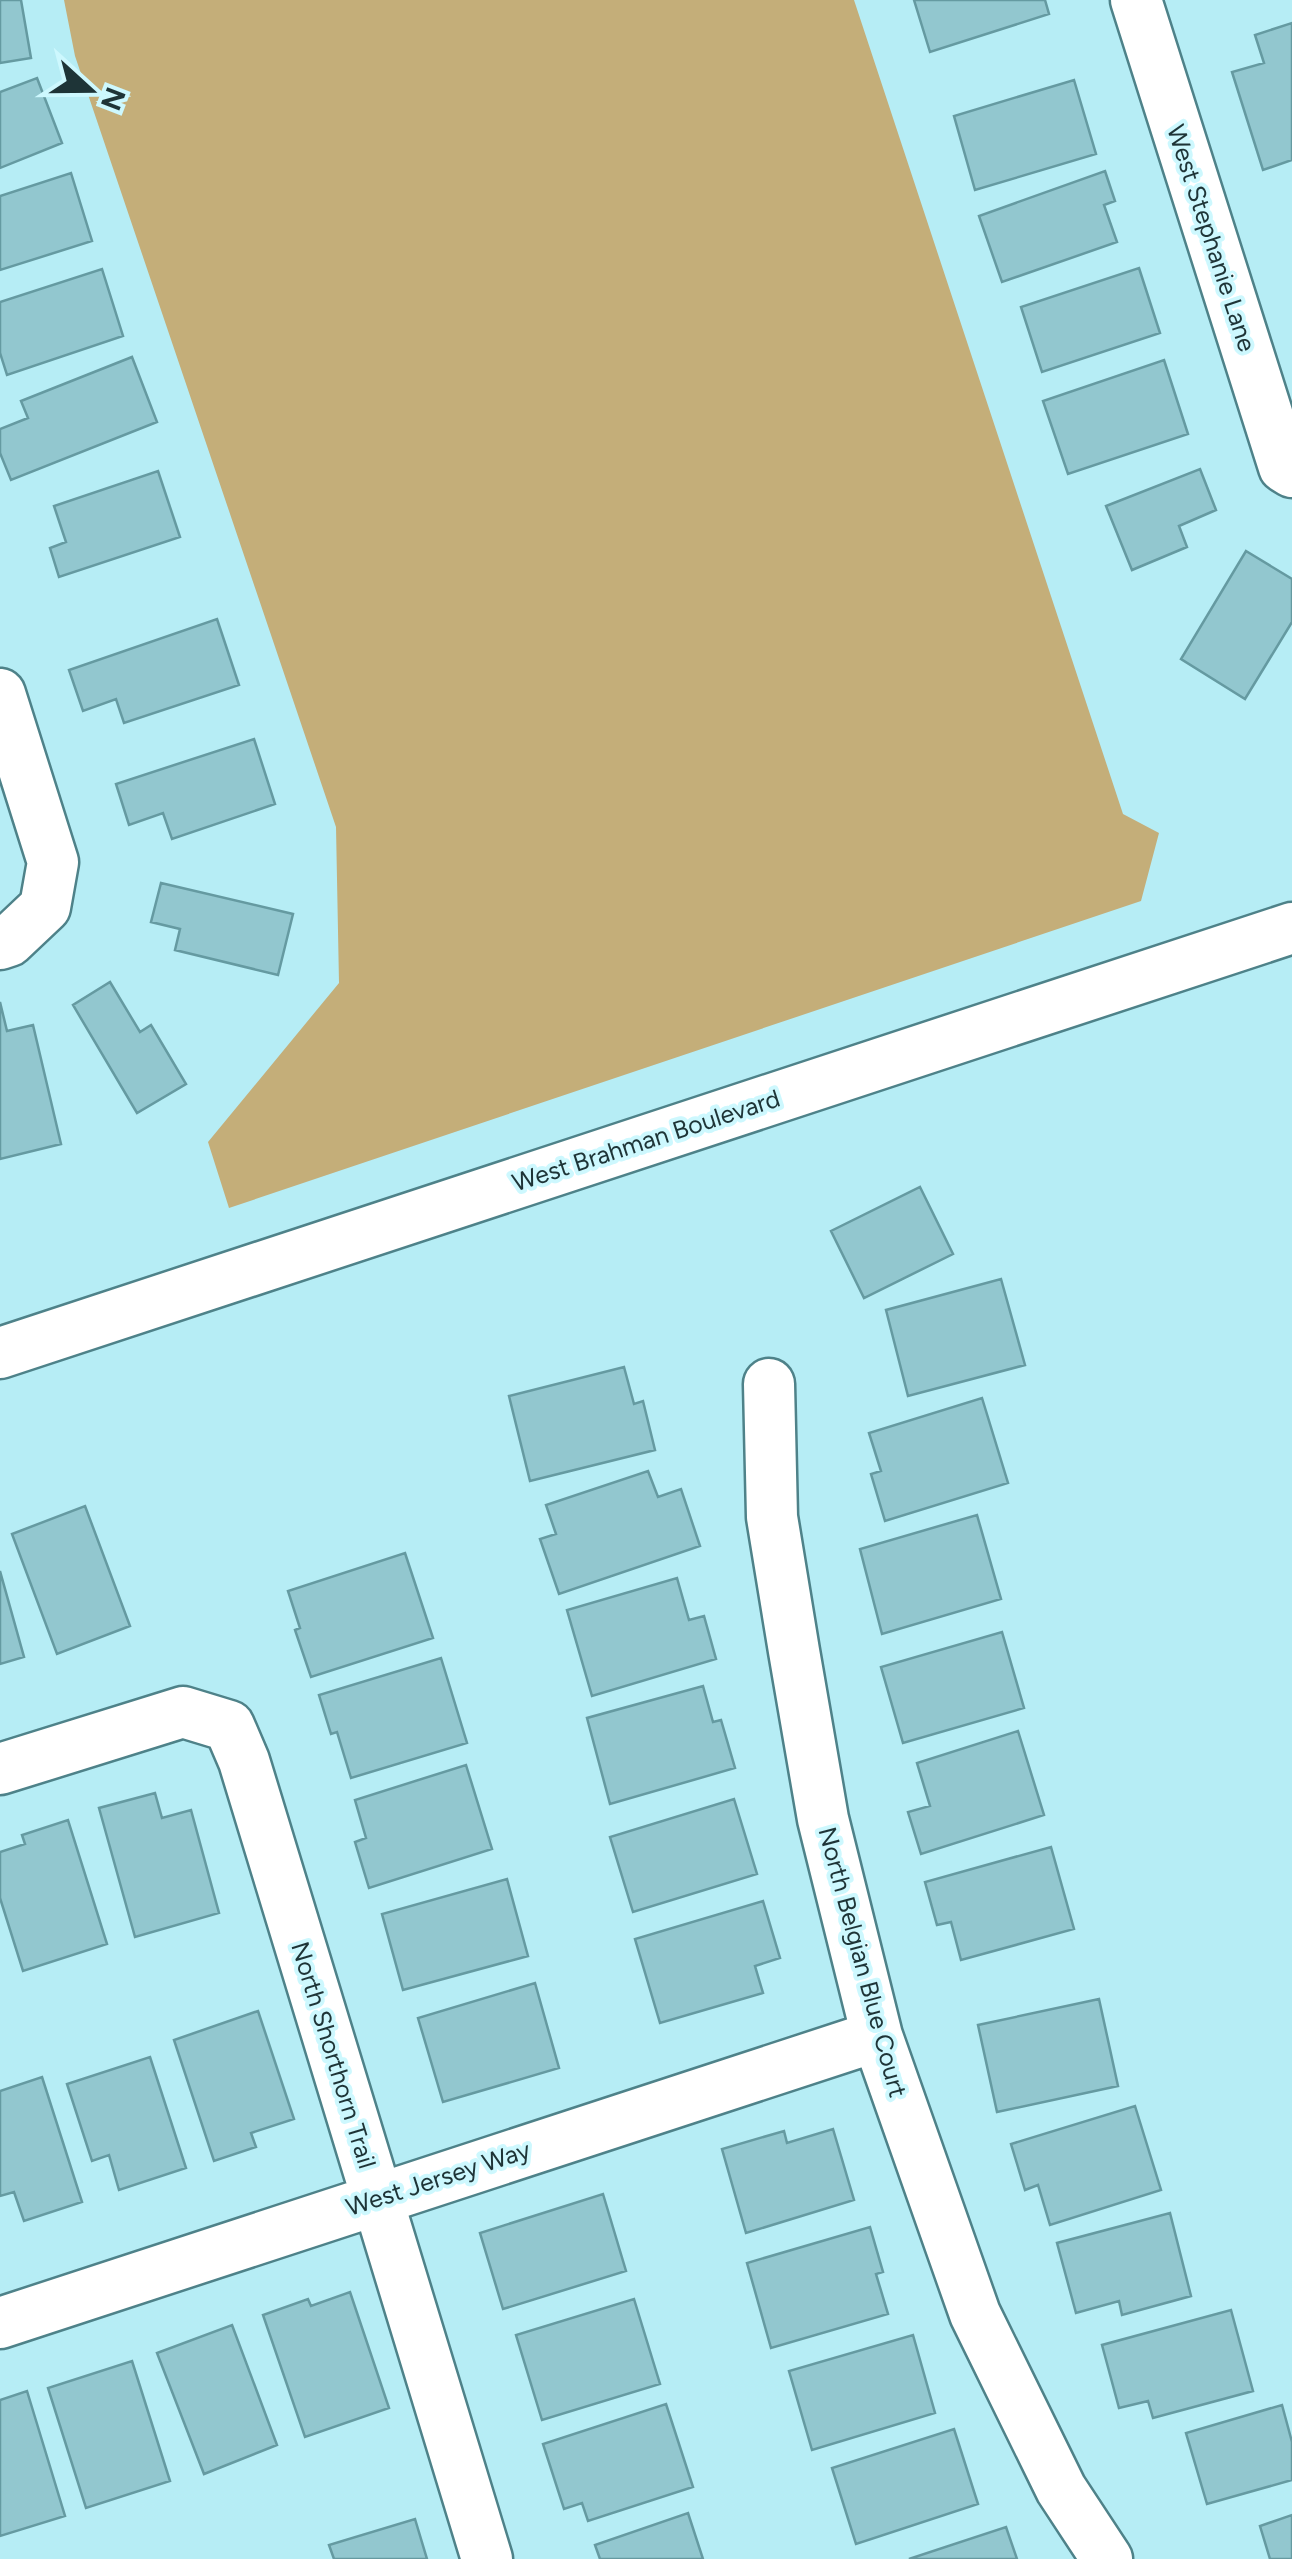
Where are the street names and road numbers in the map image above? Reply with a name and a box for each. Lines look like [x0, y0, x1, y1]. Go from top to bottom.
street label: West Stephanie Lane [1161, 121, 1263, 355]
street label: West Brahman Boulevard [508, 1083, 784, 1197]
street label: North Belgian Blue Court [812, 1824, 914, 2100]
street label: North Shorthorn Trail [285, 1938, 383, 2172]
street label: West Jersey Way [342, 2134, 534, 2222]

